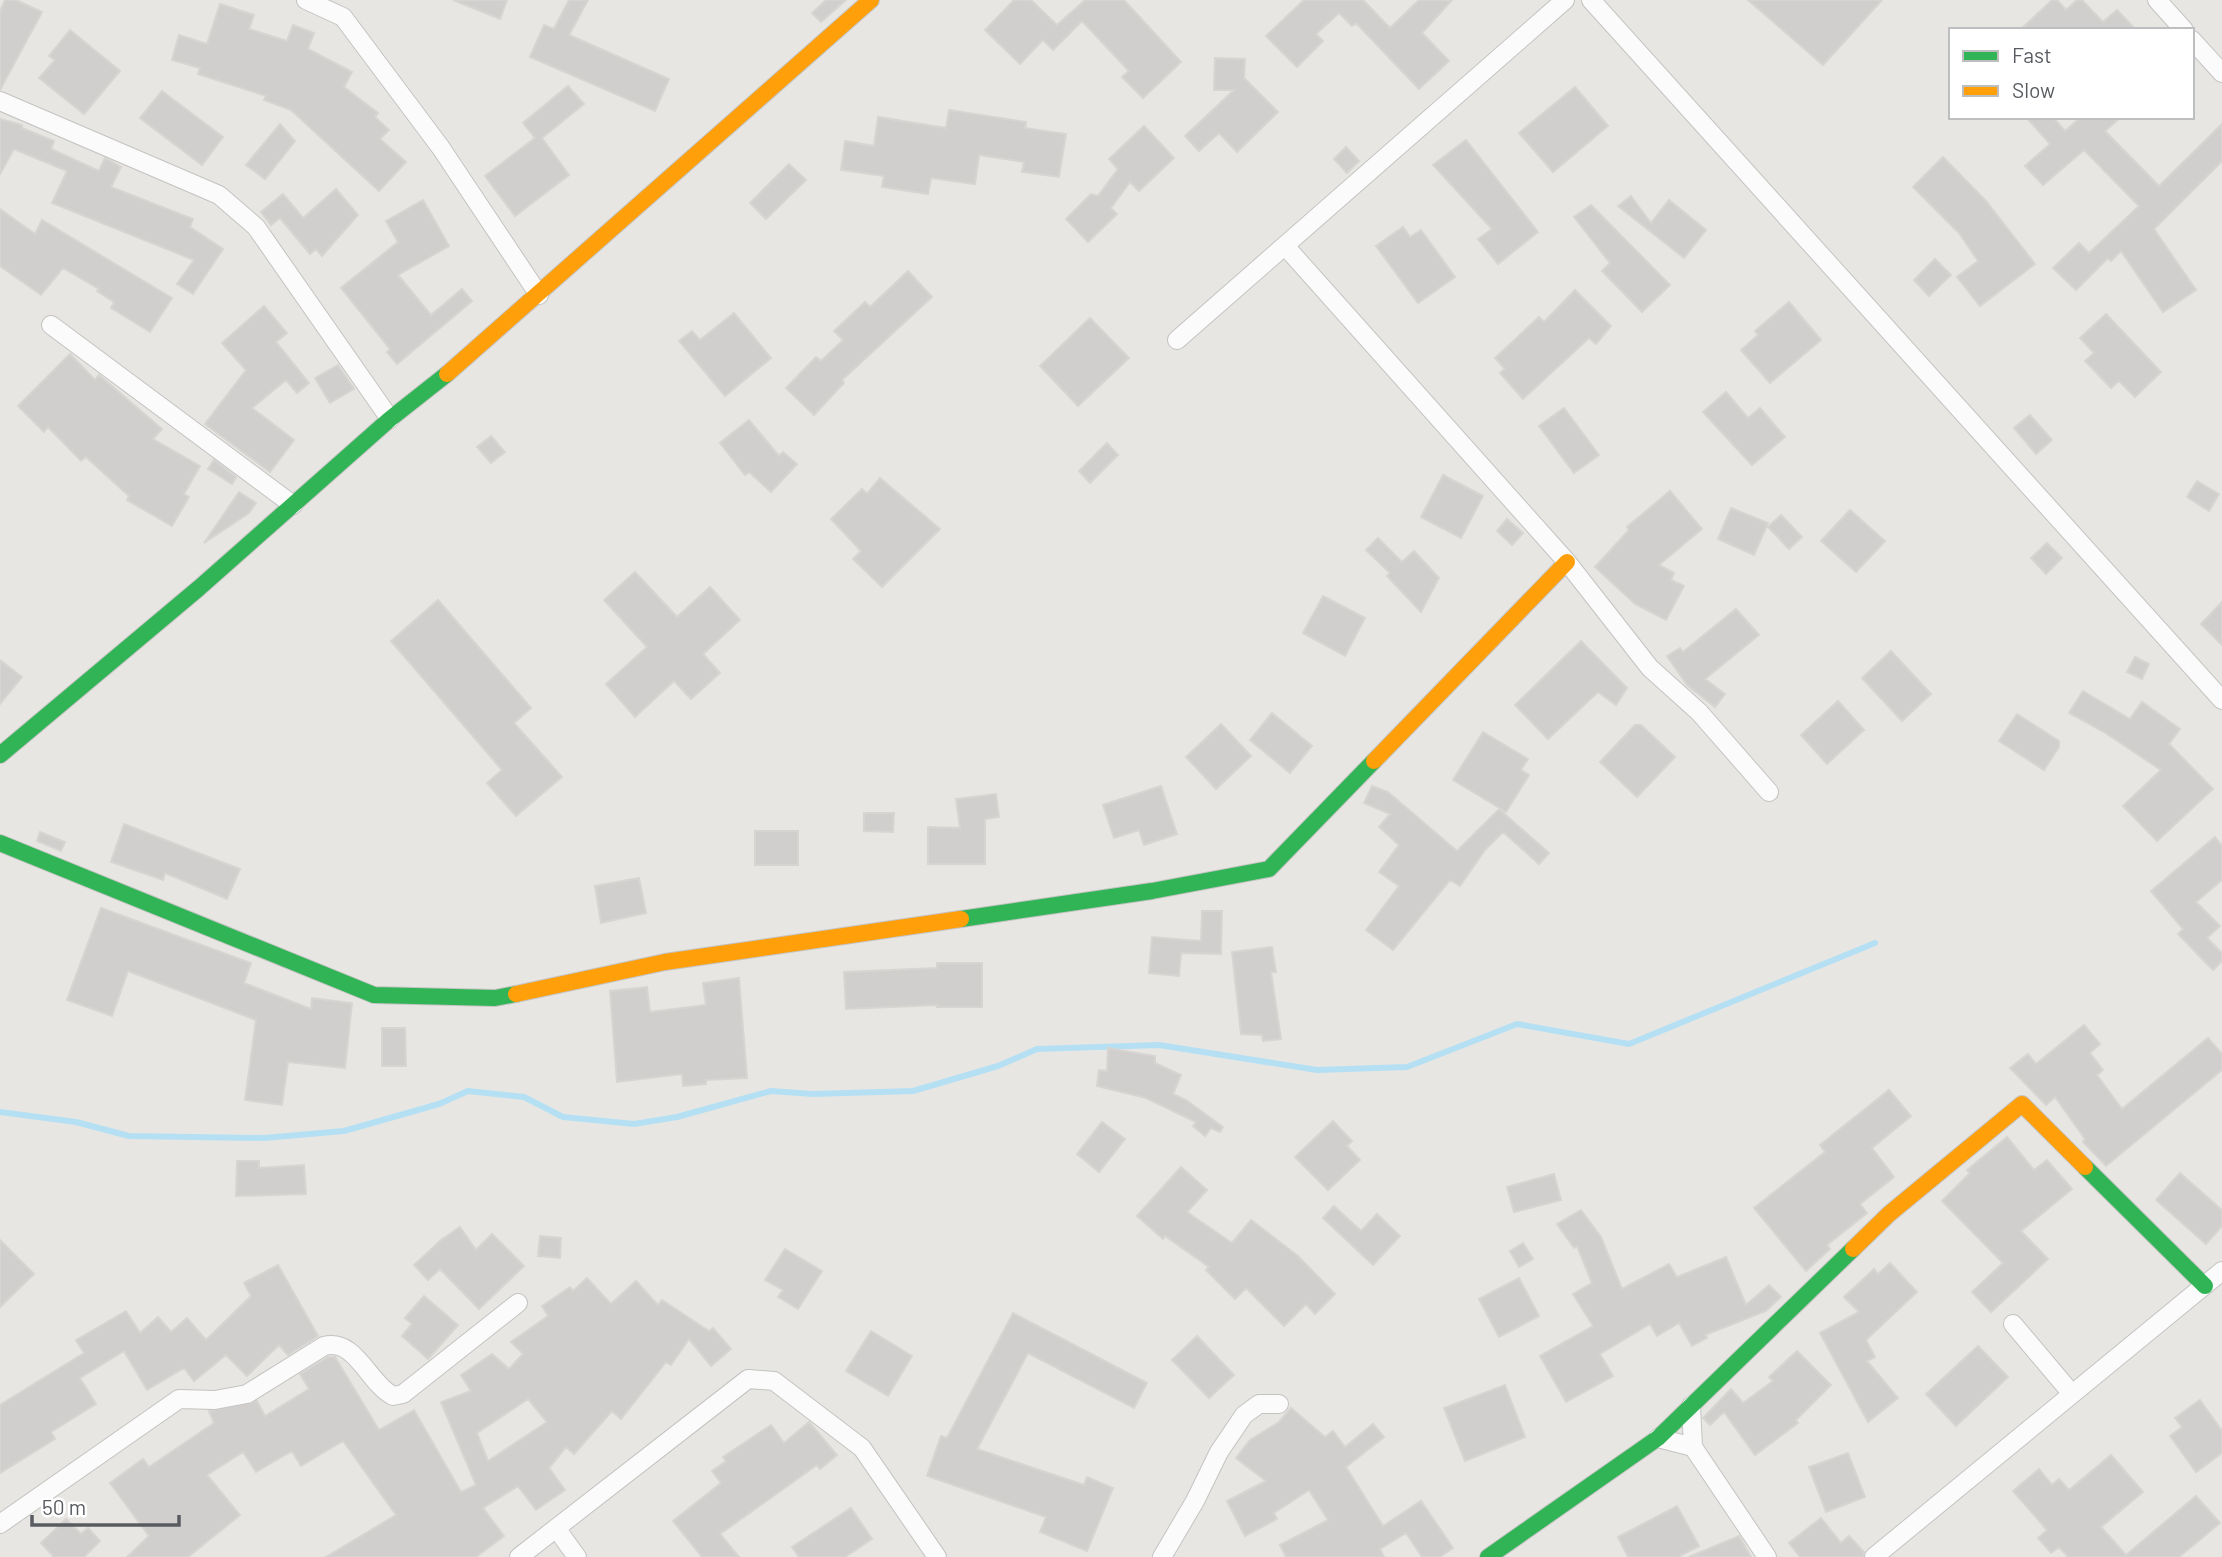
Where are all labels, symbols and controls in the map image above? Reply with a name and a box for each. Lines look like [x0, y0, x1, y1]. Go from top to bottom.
legend [1949, 28, 2194, 119]
text: Fast [2012, 42, 2052, 67]
text: Slow [2012, 77, 2055, 102]
scale bar [32, 1484, 178, 1528]
text: 50 m [42, 1494, 86, 1519]

